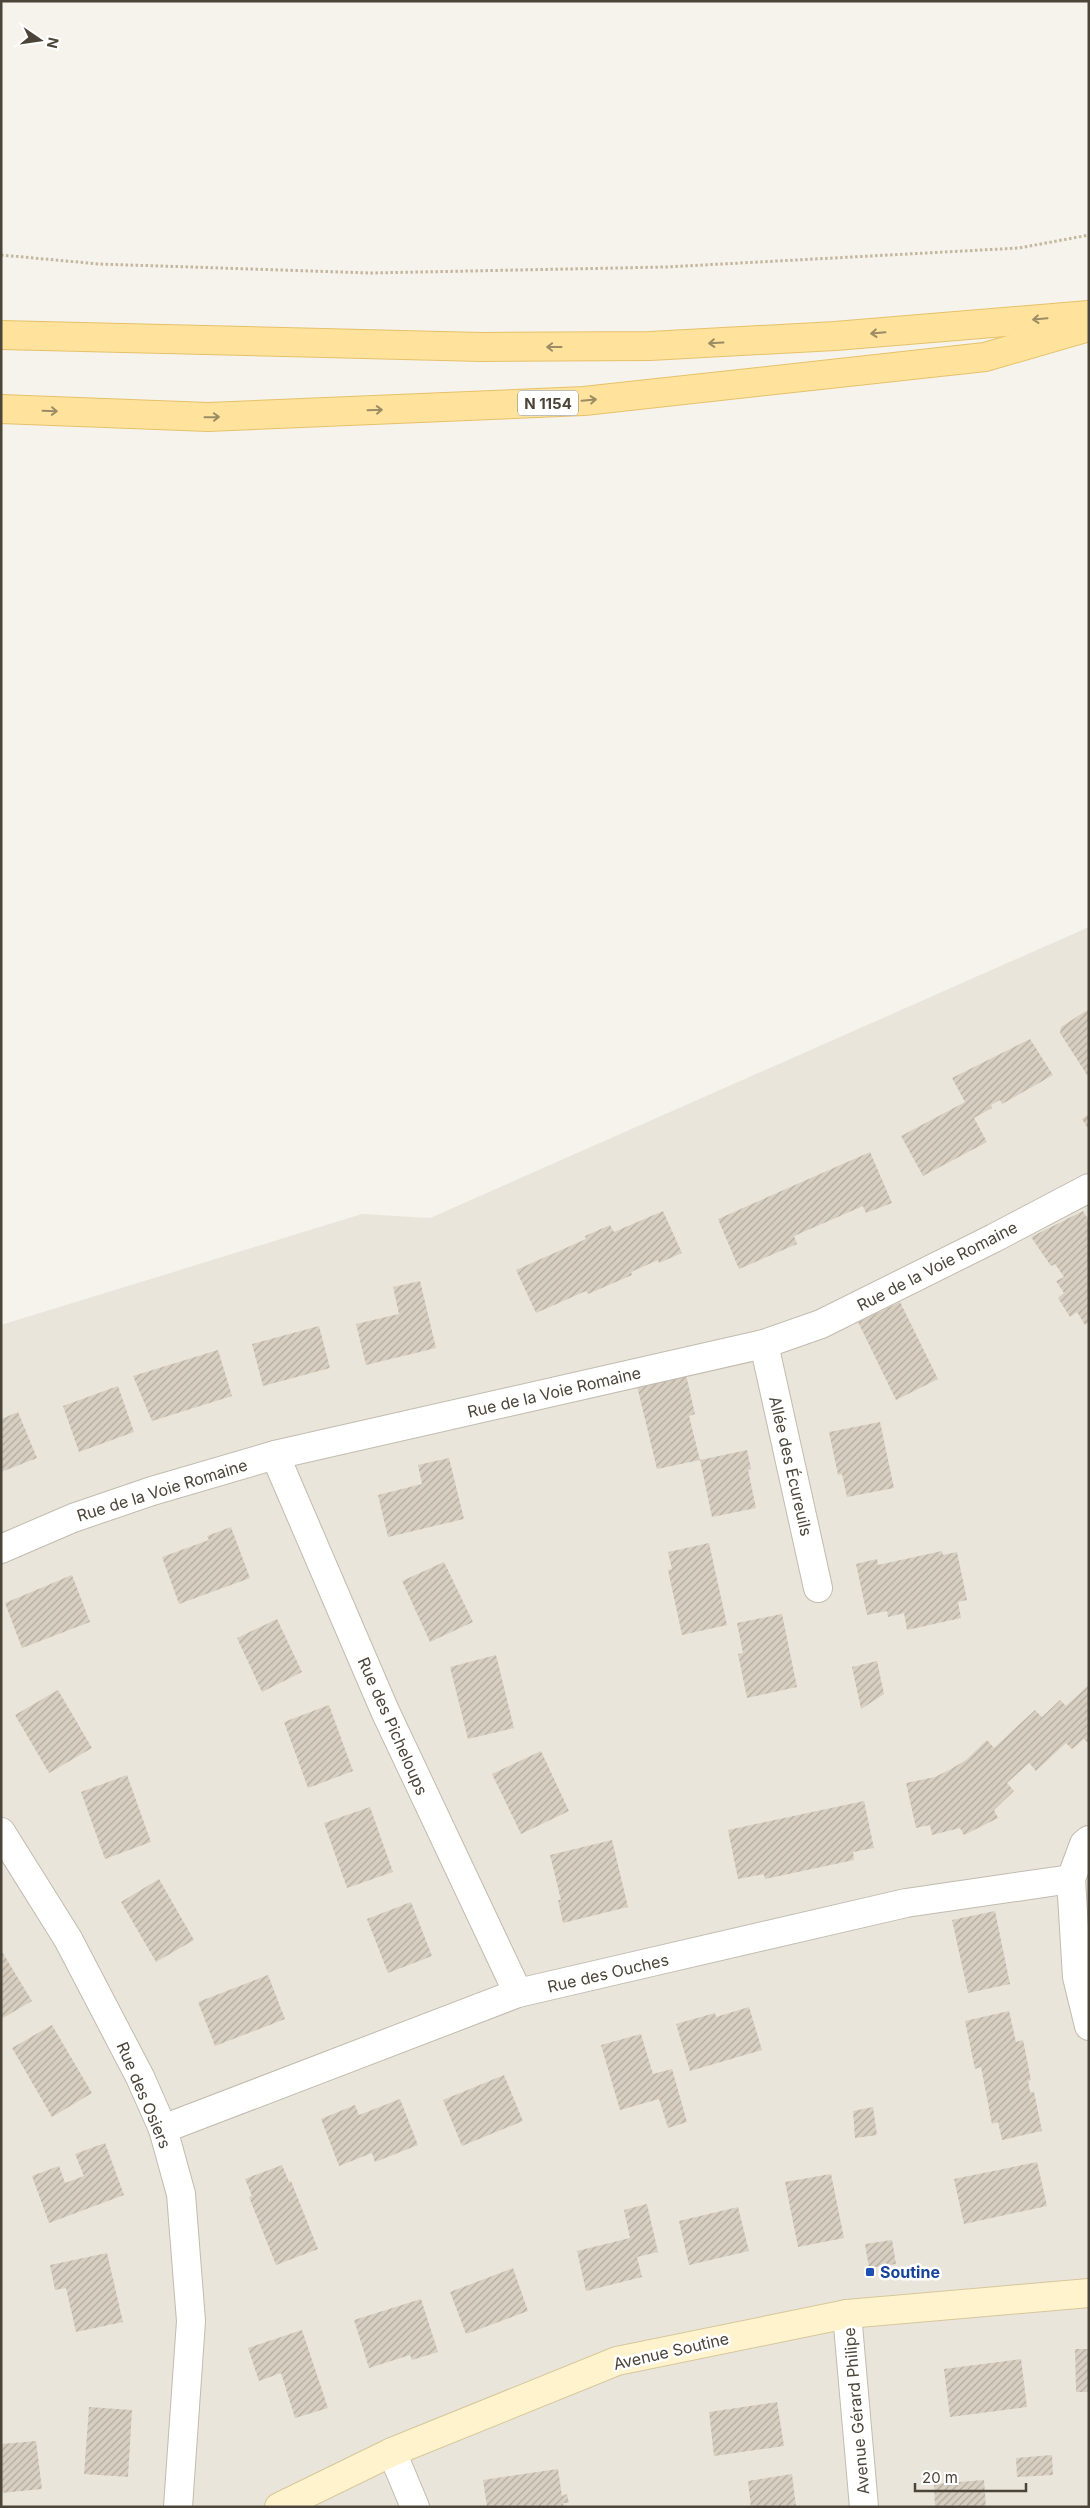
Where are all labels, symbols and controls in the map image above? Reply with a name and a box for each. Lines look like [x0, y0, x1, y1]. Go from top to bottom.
north arrow [15, 15, 65, 65]
text: N [44, 36, 63, 50]
one-way arrow [1032, 314, 1048, 323]
one-way arrow [871, 328, 887, 337]
one-way arrow [708, 338, 724, 347]
one-way arrow [546, 342, 562, 352]
road number: N 1154 [518, 390, 578, 416]
one-way arrow [581, 396, 597, 405]
one-way arrow [366, 406, 382, 415]
one-way arrow [42, 407, 58, 416]
one-way arrow [204, 412, 220, 422]
street label: Rue de la Voie Romaine [853, 1217, 1021, 1315]
street label: Rue de la Voie Romaine [465, 1362, 643, 1422]
street label: Allée des Écureuils [765, 1394, 817, 1538]
street label: Rue de la Voie Romaine [74, 1455, 250, 1525]
street label: Rue des Picheloups [354, 1654, 432, 1798]
street label: Rue des Ouches [545, 1949, 671, 1997]
street label: Rue des Osiers [113, 2039, 175, 2151]
place label: Soutine [880, 2262, 940, 2282]
marker: Soutine [864, 2266, 876, 2278]
street label: Avenue Gérard Philipe [839, 2327, 873, 2495]
street label: Avenue Soutine [611, 2328, 731, 2374]
scale bar [915, 2460, 1026, 2492]
text: 20 m [922, 2468, 958, 2487]

